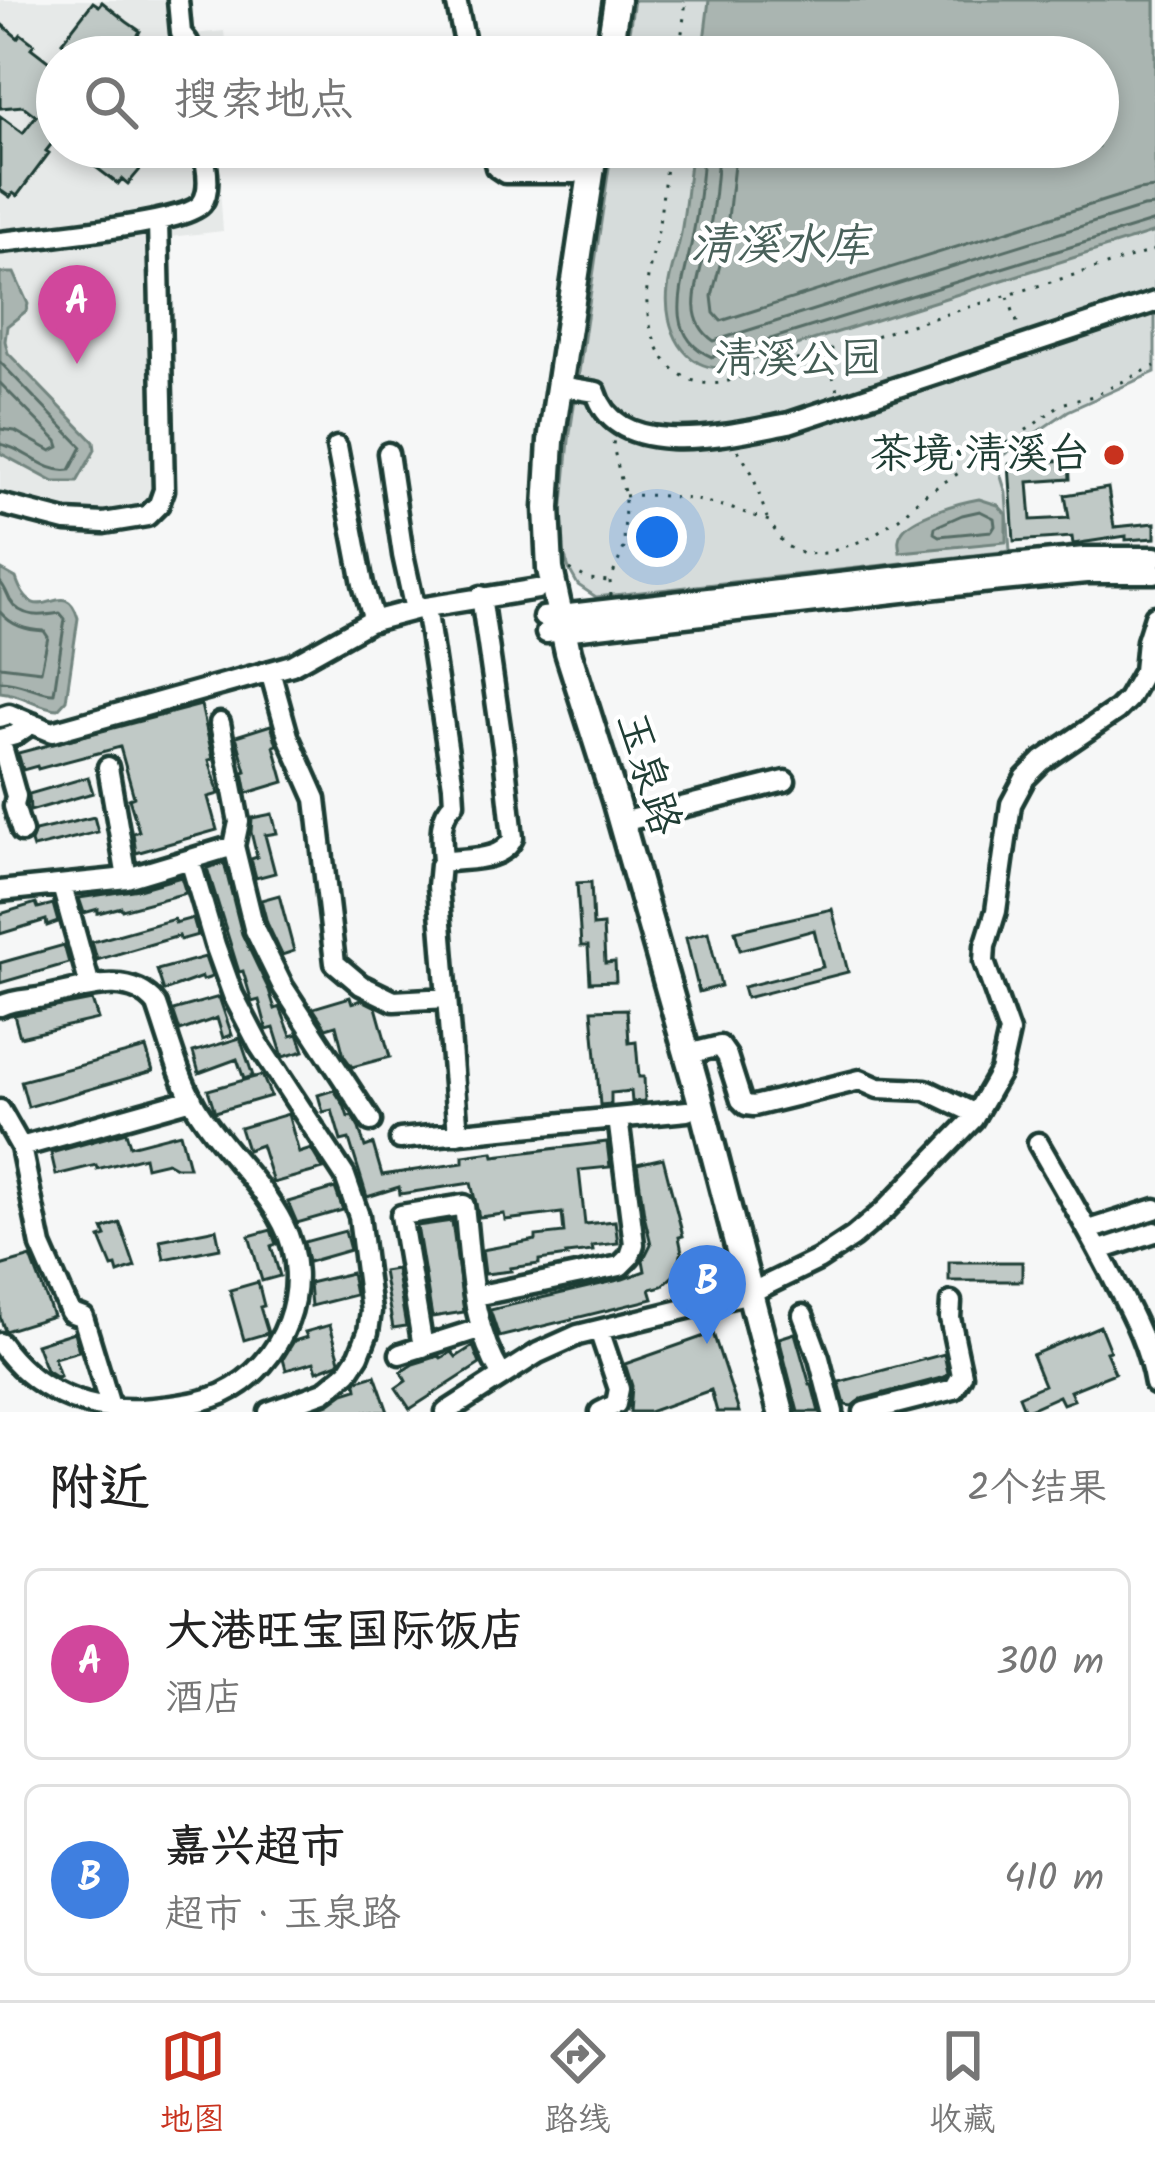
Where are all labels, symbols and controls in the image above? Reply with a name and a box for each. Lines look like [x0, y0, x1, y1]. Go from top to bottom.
search box [36, 36, 1119, 168]
text: 搜索地点 [174, 66, 354, 138]
icon: search [78, 69, 144, 135]
water label: 清溪水库 [690, 211, 873, 283]
pin: A [38, 265, 116, 364]
park label: 清溪公园 [714, 327, 882, 394]
place label: 茶境·清溪台 [870, 422, 1090, 489]
marker: 茶境·清溪台 [1101, 442, 1127, 468]
your location [627, 507, 687, 567]
street label: 玉泉路 [597, 704, 697, 844]
pin: B [668, 1245, 746, 1344]
text: 附近 [48, 1450, 150, 1531]
text: 2个结果 [967, 1459, 1107, 1521]
text: 大港旺宝国际饭店 [165, 1597, 525, 1669]
text: A [78, 1633, 102, 1695]
text: 300 m [996, 1633, 1104, 1695]
text: 酒店 [165, 1669, 243, 1731]
text: 嘉兴超市 [165, 1813, 345, 1885]
text: B [78, 1849, 102, 1911]
text: 410 m [1004, 1849, 1104, 1911]
text: 超市 · 玉泉路 [165, 1885, 401, 1947]
tab: 地图 [160, 2023, 226, 2148]
tab: 路线 [545, 2023, 611, 2148]
tab: 收藏 [930, 2023, 996, 2148]

